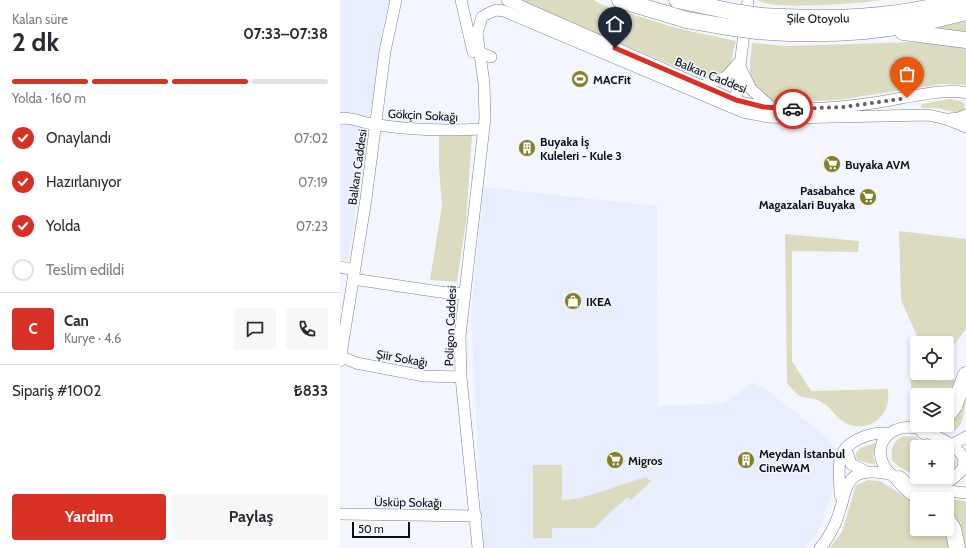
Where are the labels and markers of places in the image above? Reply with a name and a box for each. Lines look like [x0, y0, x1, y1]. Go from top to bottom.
pin [598, 7.0, 632, 48]
pin [890, 57, 924, 98]
sports icon: MACFit [570, 69, 590, 89]
place label: MACFit [593, 72, 631, 87]
place label: Buyaka İş Kuleleri - Kule 3 [540, 134, 622, 163]
building icon: Buyaka İş Kuleleri - Kule 3 [517, 138, 537, 158]
supermarket icon: Buyaka AVM [822, 154, 842, 174]
place label: Buyaka AVM [845, 157, 910, 172]
place label: Pasabahce Magazalari Buyaka [759, 183, 855, 212]
supermarket icon: Pasabahce Magazalari Buyaka [858, 187, 878, 207]
shop icon: IKEA [563, 291, 583, 311]
place label: IKEA [586, 294, 612, 309]
place label: Meydan İstanbul CineWAM [759, 446, 845, 475]
supermarket icon: Migros [605, 450, 625, 470]
building icon: Meydan İstanbul CineWAM [736, 450, 756, 470]
place label: Migros [628, 453, 663, 468]

